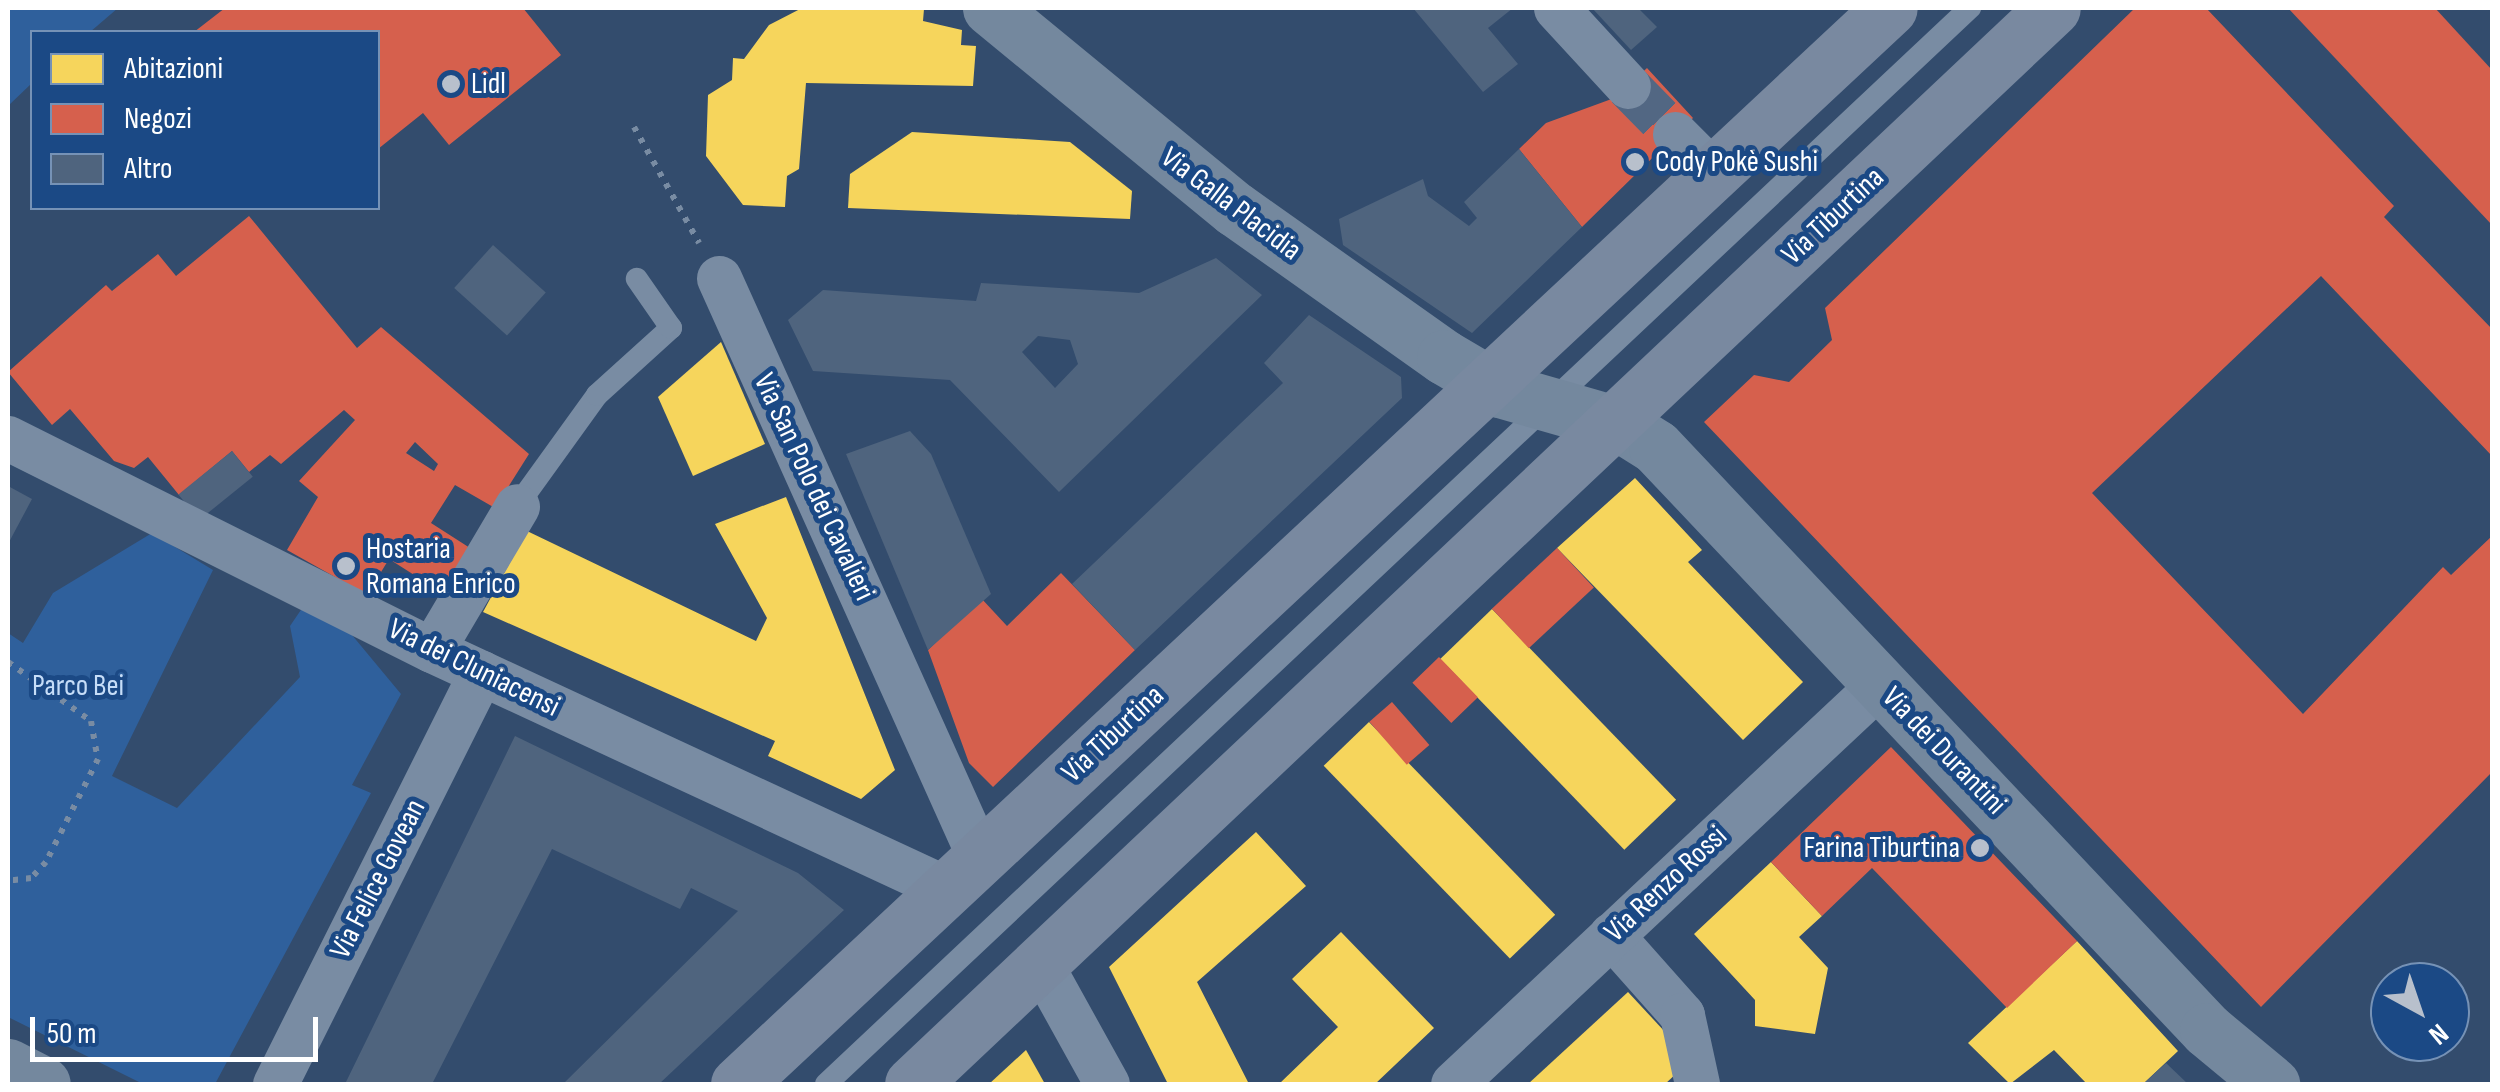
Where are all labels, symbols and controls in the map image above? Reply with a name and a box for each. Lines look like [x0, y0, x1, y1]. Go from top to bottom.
legend [30, 30, 380, 210]
text: Abitazioni [124, 51, 223, 87]
place label: Lidl [471, 66, 506, 102]
marker: Lidl [440, 73, 462, 95]
text: Negozi [124, 101, 192, 137]
street label: Via Galla Placidia [1154, 140, 1308, 268]
place label: Cody Pokè Sushi [1655, 144, 1818, 180]
text: Altro [124, 151, 173, 187]
marker: Cody Pokè Sushi [1624, 151, 1646, 173]
street label: Via Tiburtina [1775, 160, 1891, 272]
street label: Via San Polo dei Cavalieri [746, 368, 882, 606]
place label: Hostaria Romana Enrico [366, 531, 516, 602]
marker: Hostaria Romana Enrico [335, 555, 357, 577]
street label: Via dei Cluniacensi [382, 611, 566, 725]
park label: Parco Bei [32, 668, 124, 704]
street label: Via Tiburtina [1055, 678, 1171, 790]
street label: Via dei Durantini [1874, 680, 2014, 822]
street label: Via Felice Govean [322, 793, 434, 965]
street label: Via Renzo Rossi [1597, 818, 1735, 950]
place label: Farina Tiburtina [1803, 830, 1960, 866]
marker: Farina Tiburtina [1969, 837, 1991, 859]
north arrow [2370, 962, 2470, 1062]
scale bar [35, 997, 322, 1059]
text: 50 m [47, 1016, 96, 1052]
text: N [2422, 1016, 2455, 1051]

